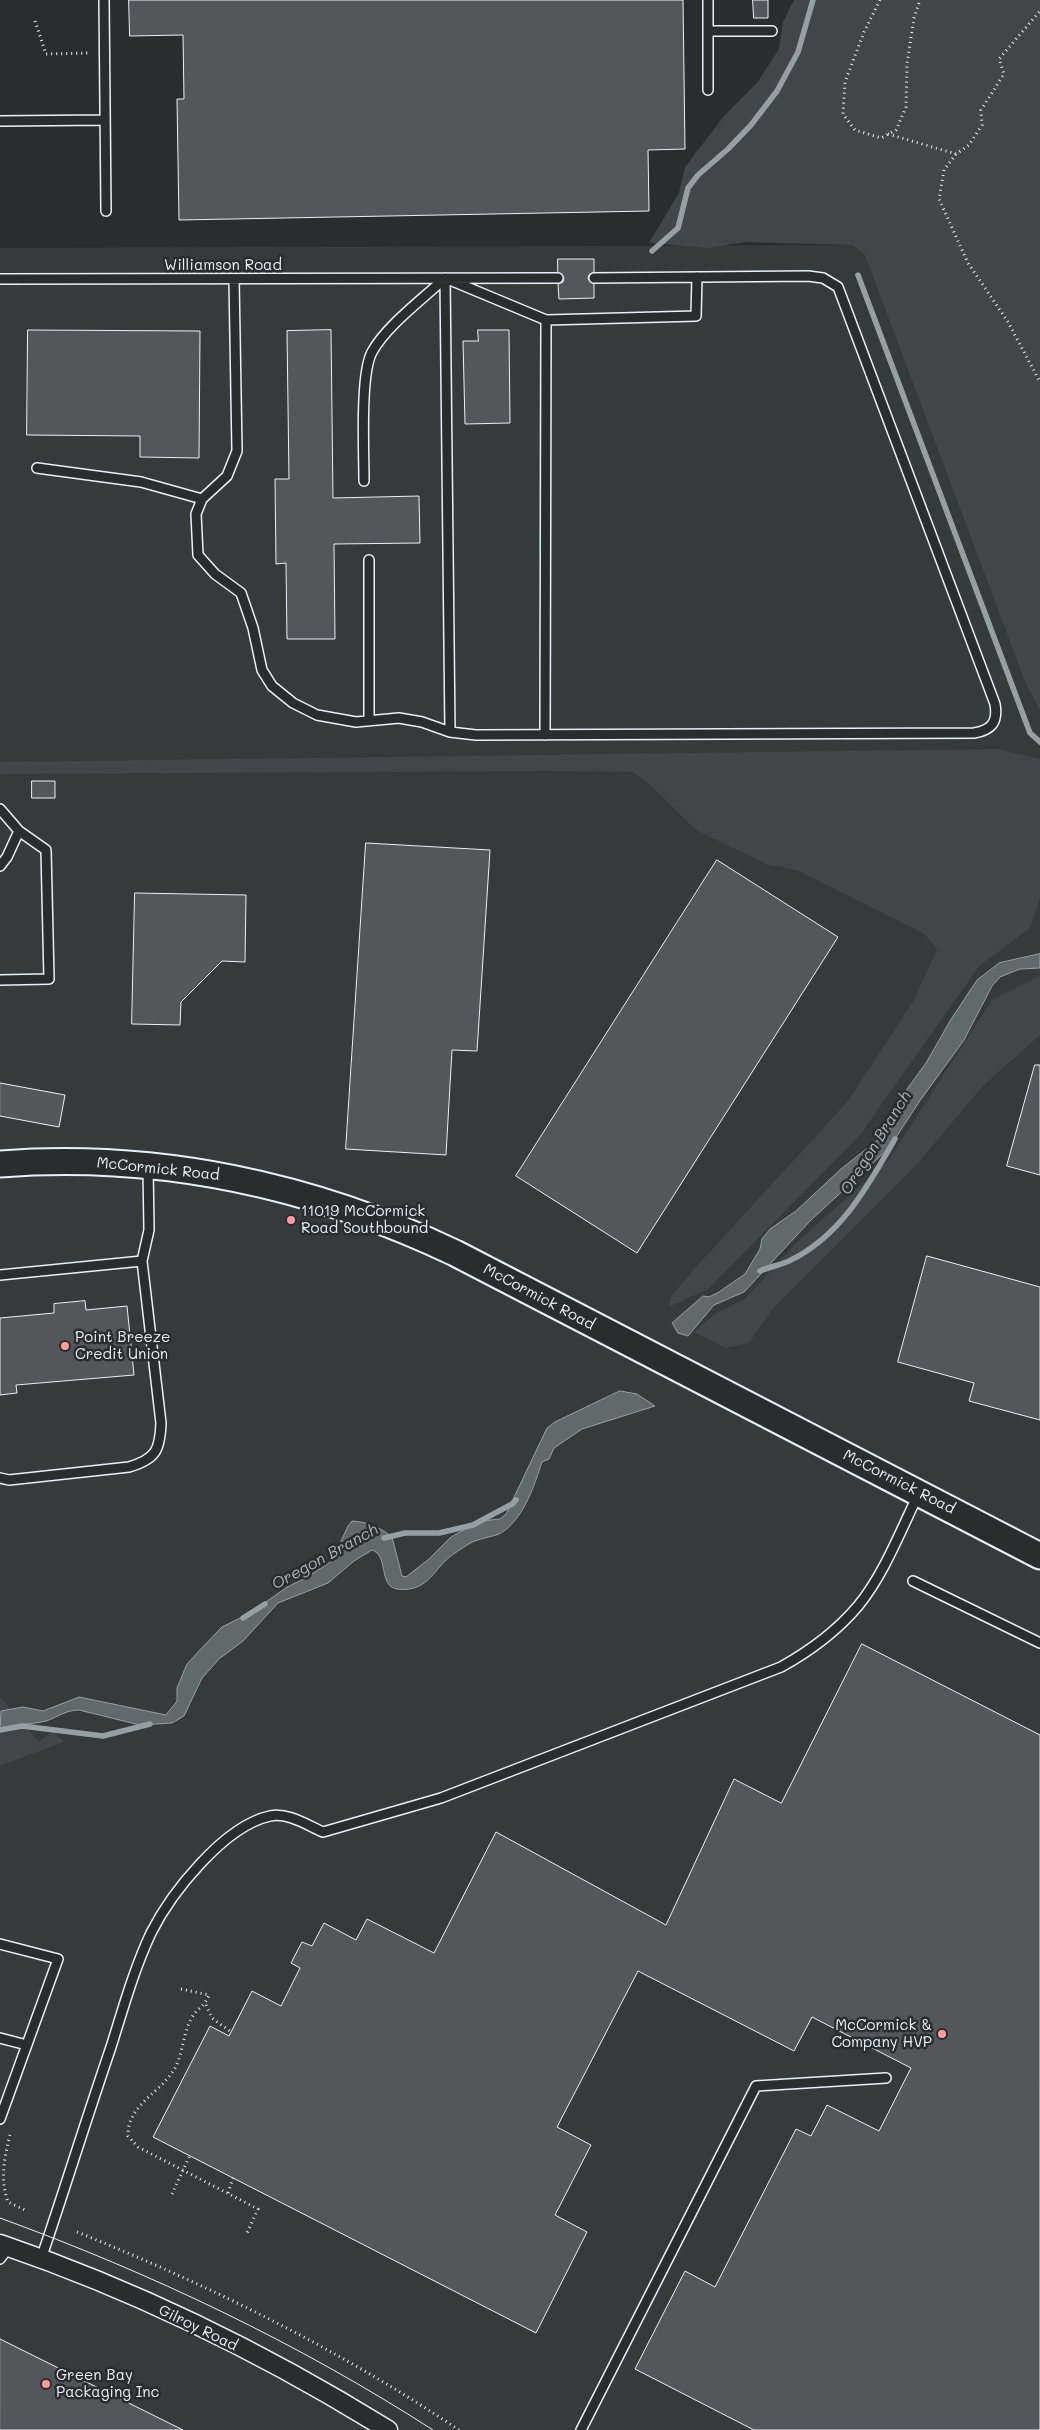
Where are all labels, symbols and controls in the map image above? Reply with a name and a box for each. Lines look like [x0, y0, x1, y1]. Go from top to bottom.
street label: Williamson Road [164, 256, 282, 274]
water label: Oregon Branch [836, 1088, 916, 1198]
street label: McCormick Road [96, 1154, 220, 1184]
place label: 11019 McCormick Road Southbound [301, 1202, 428, 1237]
marker: 11019 McCormick Road Southbound [285, 1214, 297, 1226]
street label: McCormick Road [480, 1260, 598, 1334]
place label: Point Breeze Credit Union [75, 1328, 170, 1363]
marker: Point Breeze Credit Union [59, 1340, 71, 1352]
street label: McCormick Road [840, 1446, 958, 1518]
water label: Oregon Branch [268, 1520, 382, 1594]
place label: McCormick & Company HVP [831, 2016, 932, 2051]
marker: McCormick & Company HVP [936, 2028, 948, 2040]
street label: Gilroy Road [155, 2301, 241, 2355]
place label: Green Bay Packaging Inc [56, 2366, 159, 2401]
marker: Green Bay Packaging Inc [40, 2378, 52, 2390]

